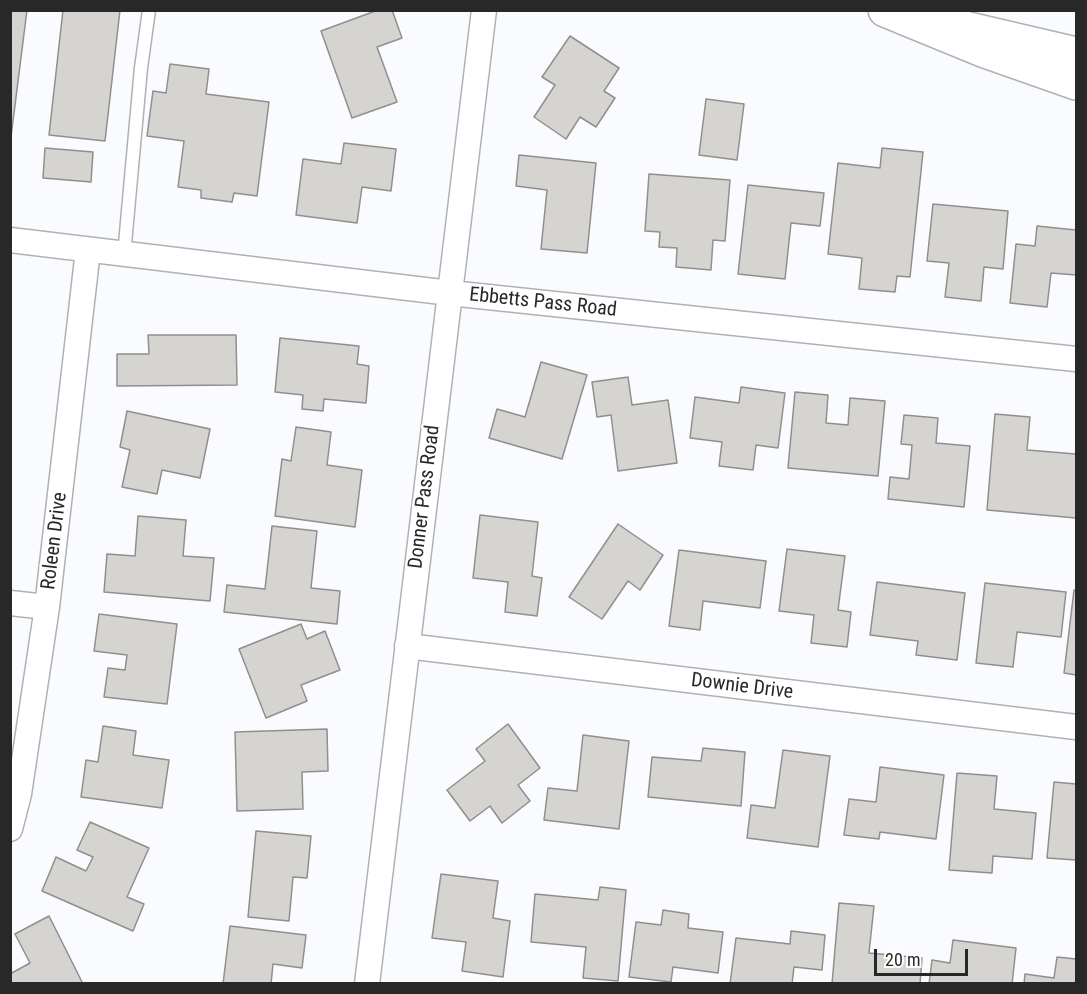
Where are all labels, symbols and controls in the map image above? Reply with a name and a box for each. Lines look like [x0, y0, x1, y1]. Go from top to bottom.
street label: Ebbetts Pass Road [468, 283, 618, 323]
street label: Donner Pass Road [404, 424, 446, 570]
street label: Roleen Drive [37, 491, 73, 591]
street label: Downie Drive [690, 669, 794, 705]
scale bar [877, 937, 972, 975]
text: 20 m [885, 949, 920, 970]

